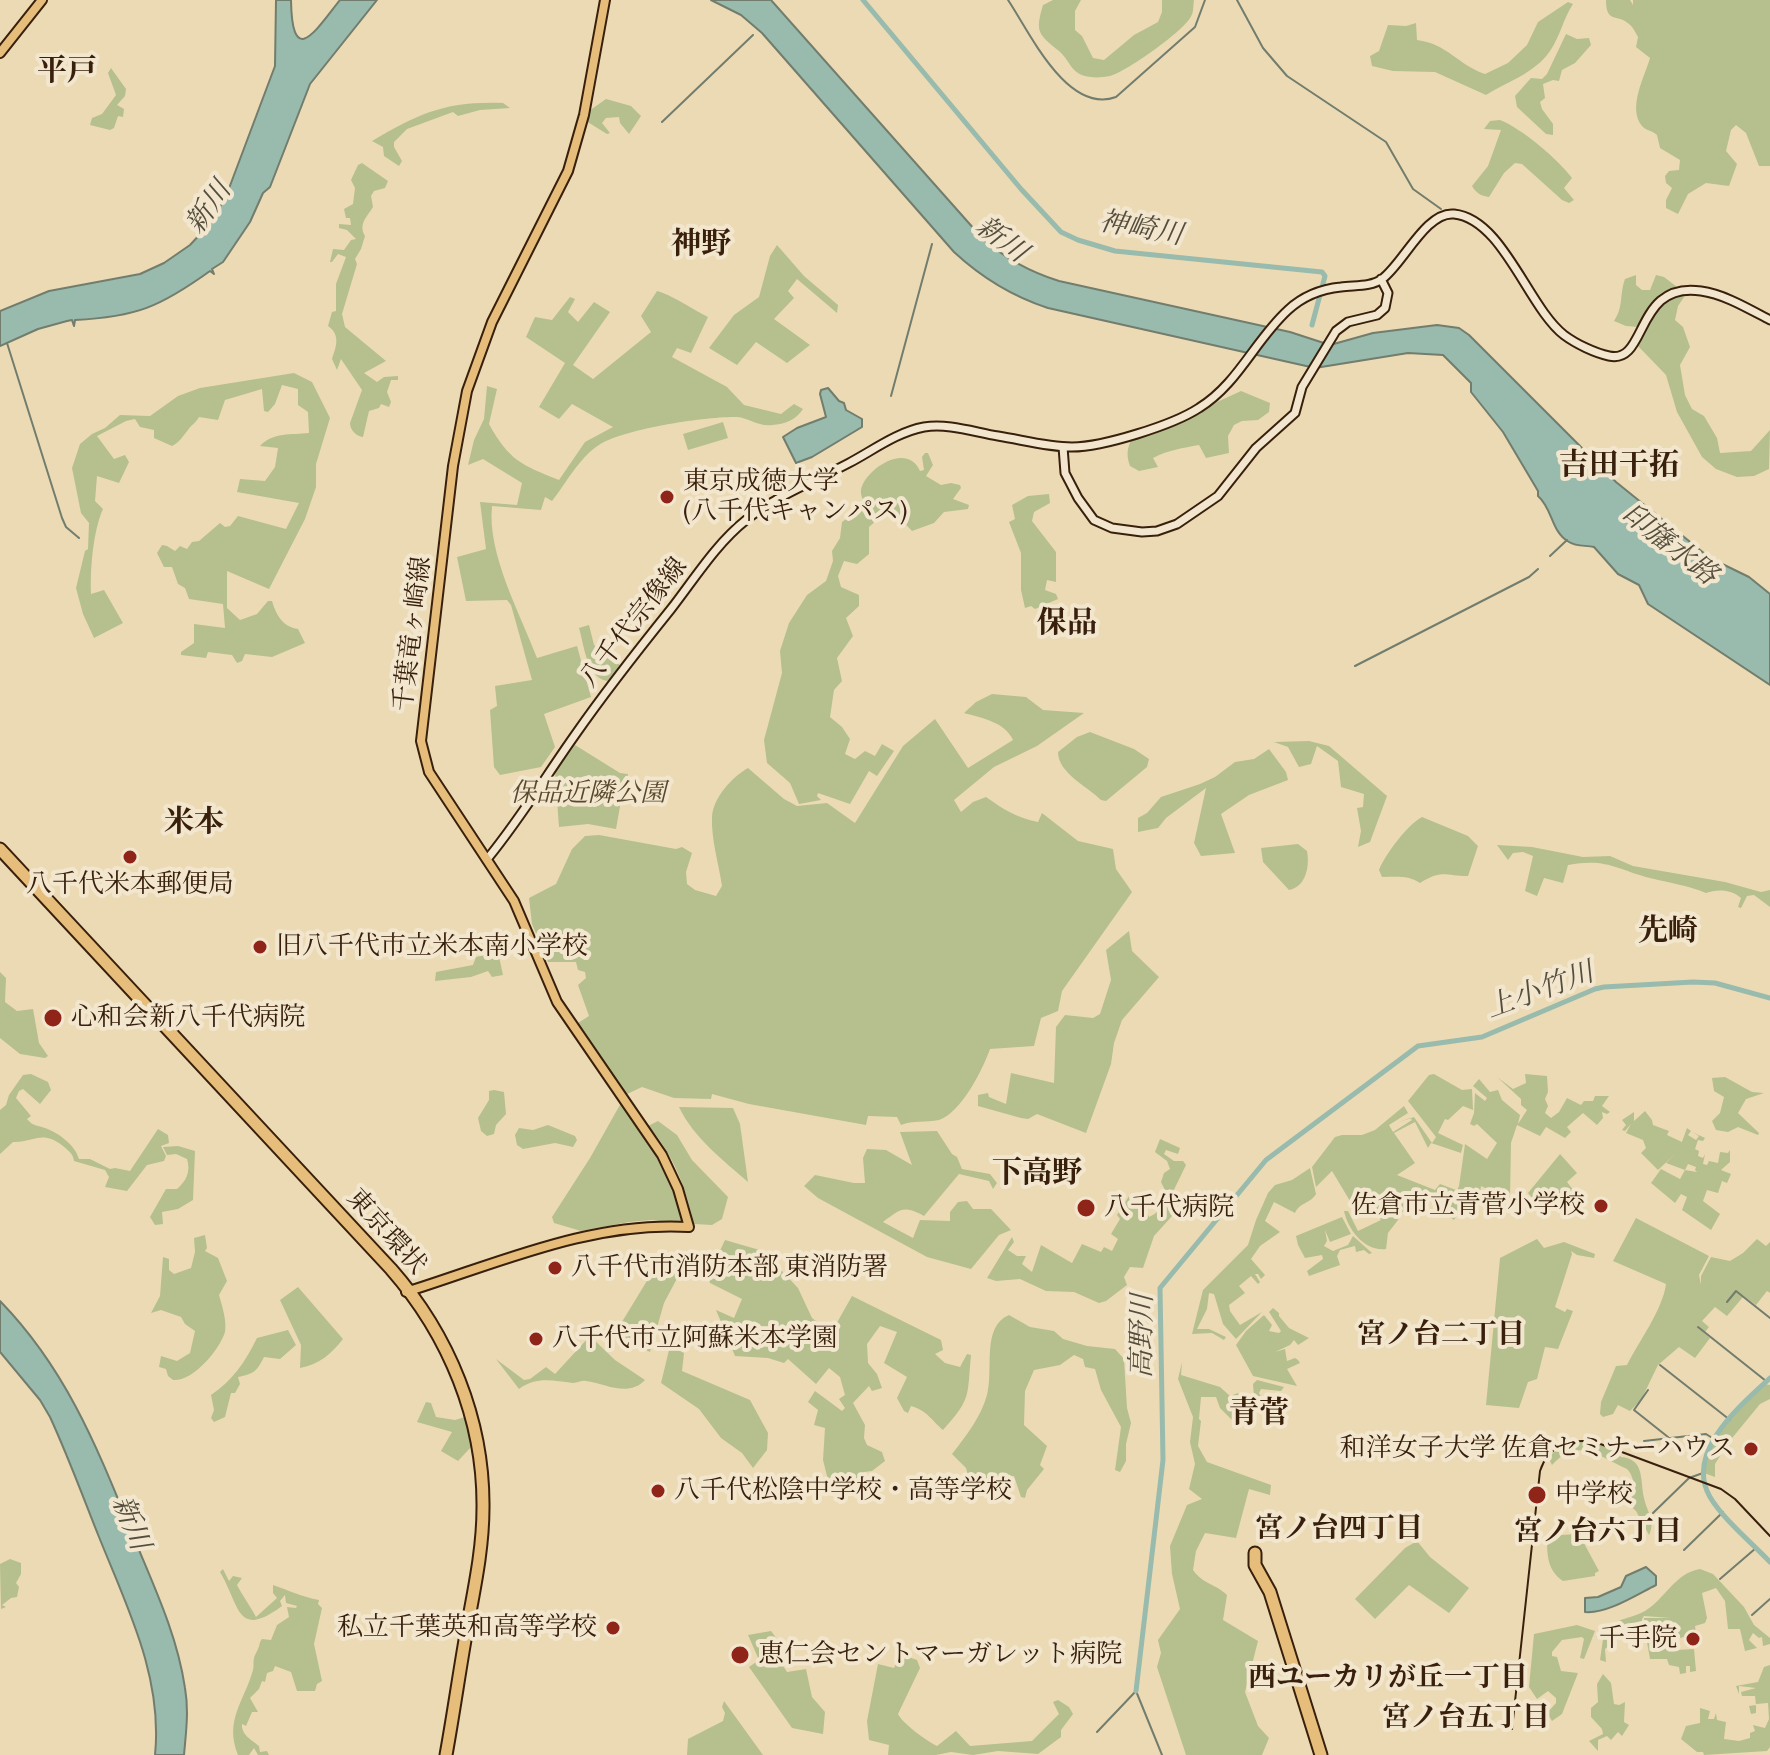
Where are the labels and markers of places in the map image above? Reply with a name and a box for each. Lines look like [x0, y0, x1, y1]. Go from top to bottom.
place label: 東京成徳大学 (八千代キャンパス) [683, 466, 907, 528]
marker: 東京成徳大学 (八千代キャンパス) [658, 488, 676, 506]
marker: 八千代米本郵便局 [121, 848, 139, 866]
place label: 八千代米本郵便局 [26, 869, 234, 901]
place label: 旧八千代市立米本南小学校 [276, 931, 588, 963]
marker: 旧八千代市立米本南小学校 [251, 938, 269, 956]
place label: 心和会新八千代病院 [71, 1002, 305, 1034]
marker: 心和会新八千代病院 [42, 1007, 64, 1029]
place label: 佐倉市立青菅小学校 [1351, 1190, 1585, 1222]
place label: 八千代病院 [1104, 1192, 1234, 1224]
marker: 八千代病院 [1075, 1197, 1097, 1219]
marker: 佐倉市立青菅小学校 [1592, 1197, 1610, 1215]
place label: 八千代市消防本部 東消防署 [571, 1252, 888, 1284]
marker: 八千代市消防本部 東消防署 [546, 1259, 564, 1277]
place label: 八千代市立阿蘇米本学園 [552, 1323, 838, 1355]
marker: 八千代市立阿蘇米本学園 [527, 1330, 545, 1348]
place label: 和洋女子大学 佐倉セミナーハウス [1340, 1433, 1735, 1465]
marker: 和洋女子大学 佐倉セミナーハウス [1742, 1440, 1760, 1458]
place label: 八千代松陰中学校・高等学校 [674, 1475, 1012, 1507]
place label: 中学校 [1555, 1479, 1633, 1511]
marker: 八千代松陰中学校・高等学校 [649, 1482, 667, 1500]
marker: 中学校 [1526, 1484, 1548, 1506]
place label: 私立千葉英和高等学校 [337, 1612, 597, 1644]
marker: 私立千葉英和高等学校 [604, 1619, 622, 1637]
place label: 千手院 [1599, 1623, 1677, 1655]
marker: 千手院 [1684, 1630, 1702, 1648]
place label: 恵仁会セントマーガレット病院 [758, 1639, 1122, 1671]
marker: 恵仁会セントマーガレット病院 [729, 1644, 751, 1666]

